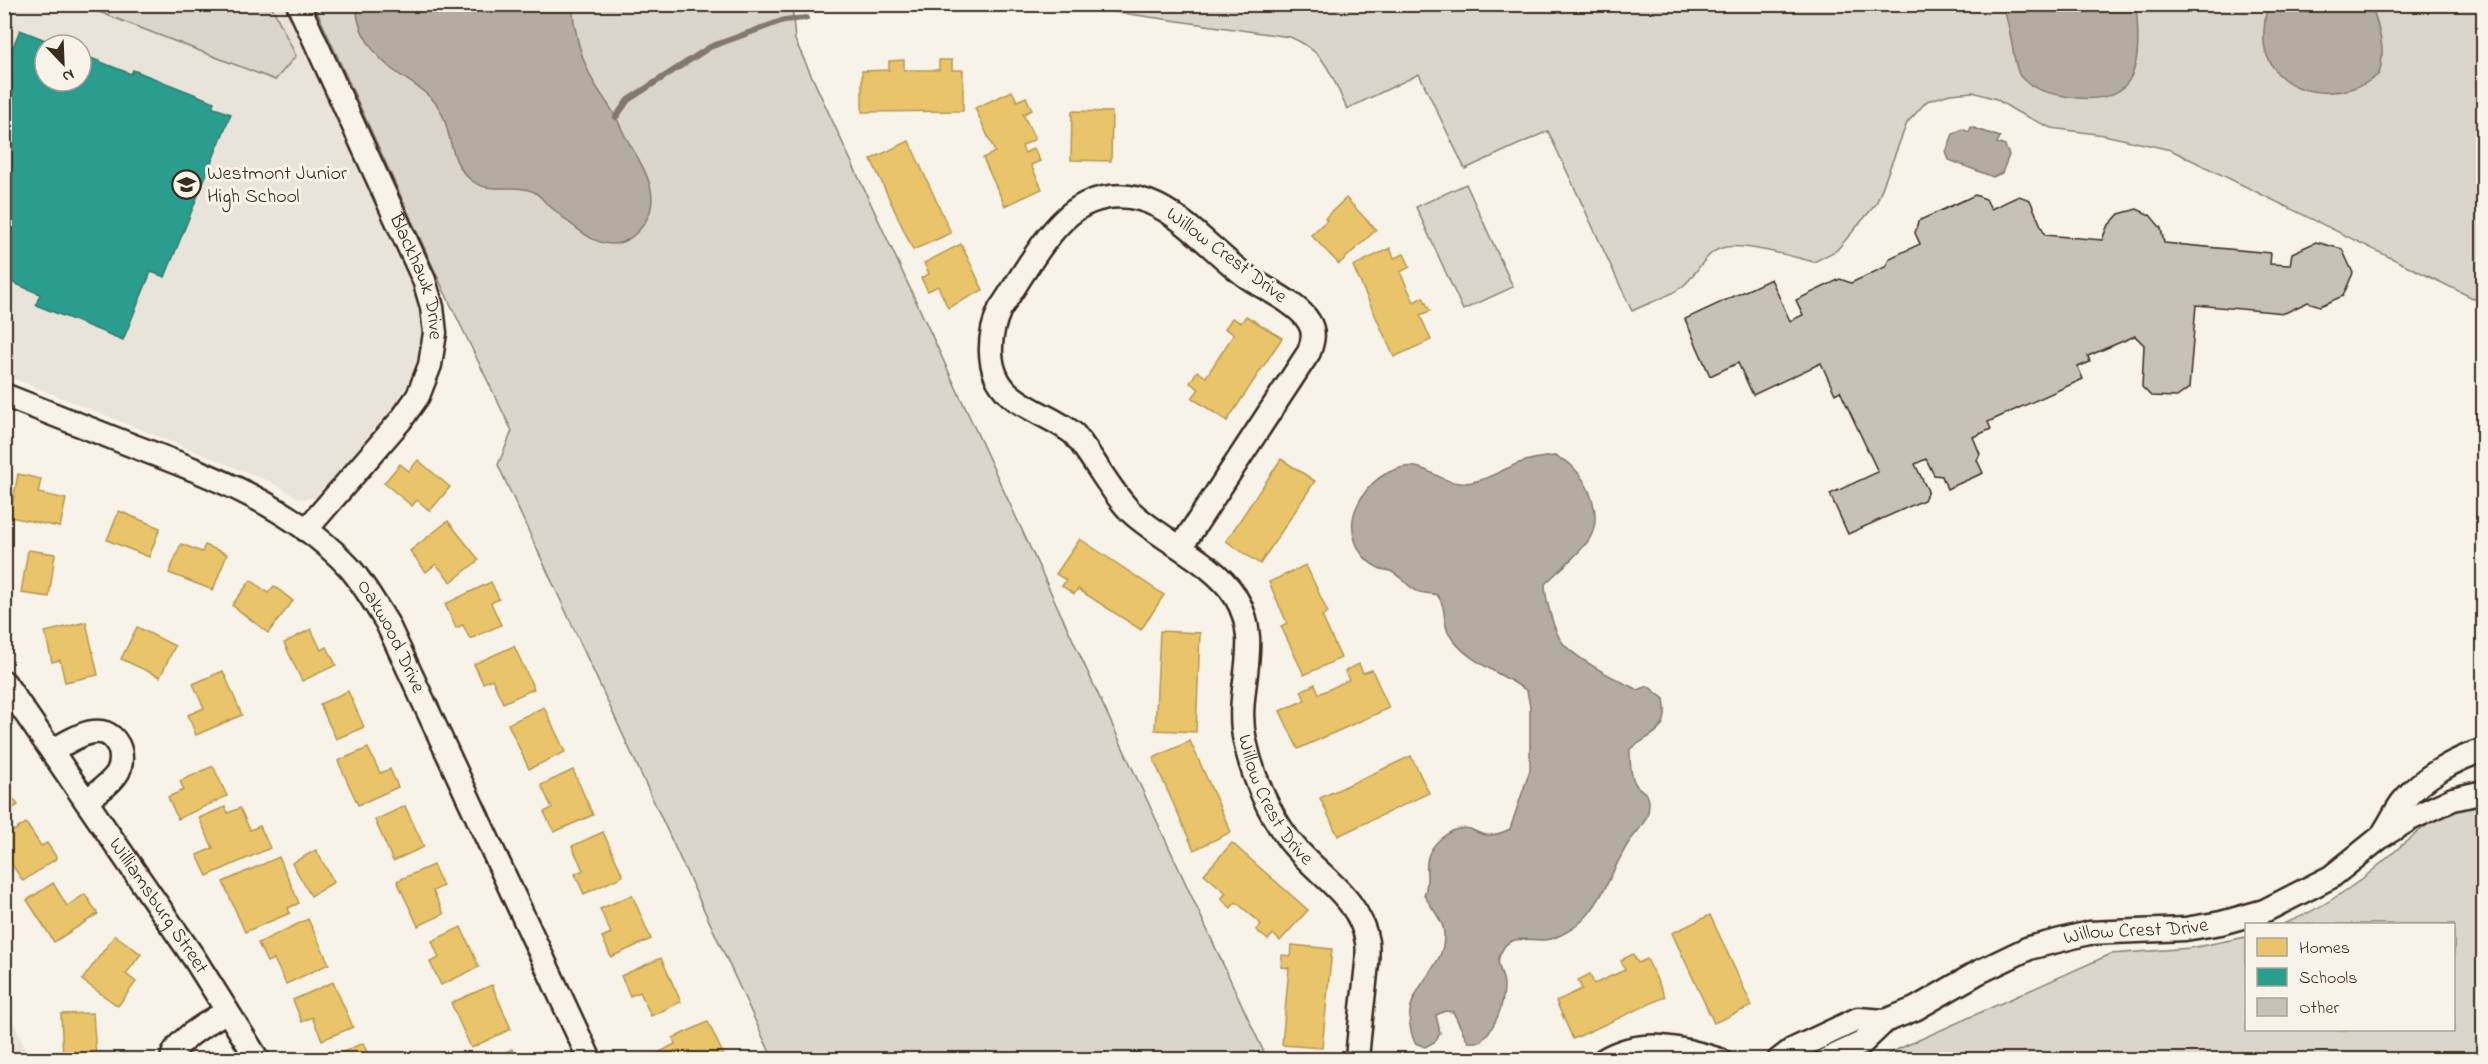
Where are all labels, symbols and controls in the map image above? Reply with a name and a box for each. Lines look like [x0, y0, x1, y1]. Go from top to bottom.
north arrow [33, 33, 93, 93]
text: N [58, 62, 78, 88]
place label: Westmont Junior High School [207, 160, 348, 213]
school or university icon: Westmont Junior High School [170, 169, 202, 201]
street label: Willow Crest Drive [1159, 201, 1293, 311]
street label: Blackhawk Drive [381, 208, 450, 342]
street label: Oakwood Drive [349, 574, 432, 698]
street label: Willow Crest Drive [1230, 732, 1320, 872]
street label: Williamsburg Street [101, 832, 215, 980]
street label: Willow Crest Drive [2060, 911, 2210, 953]
legend [2245, 923, 2455, 1031]
text: Homes [2299, 936, 2350, 962]
text: Schools [2299, 966, 2357, 992]
text: Other [2299, 996, 2339, 1022]

